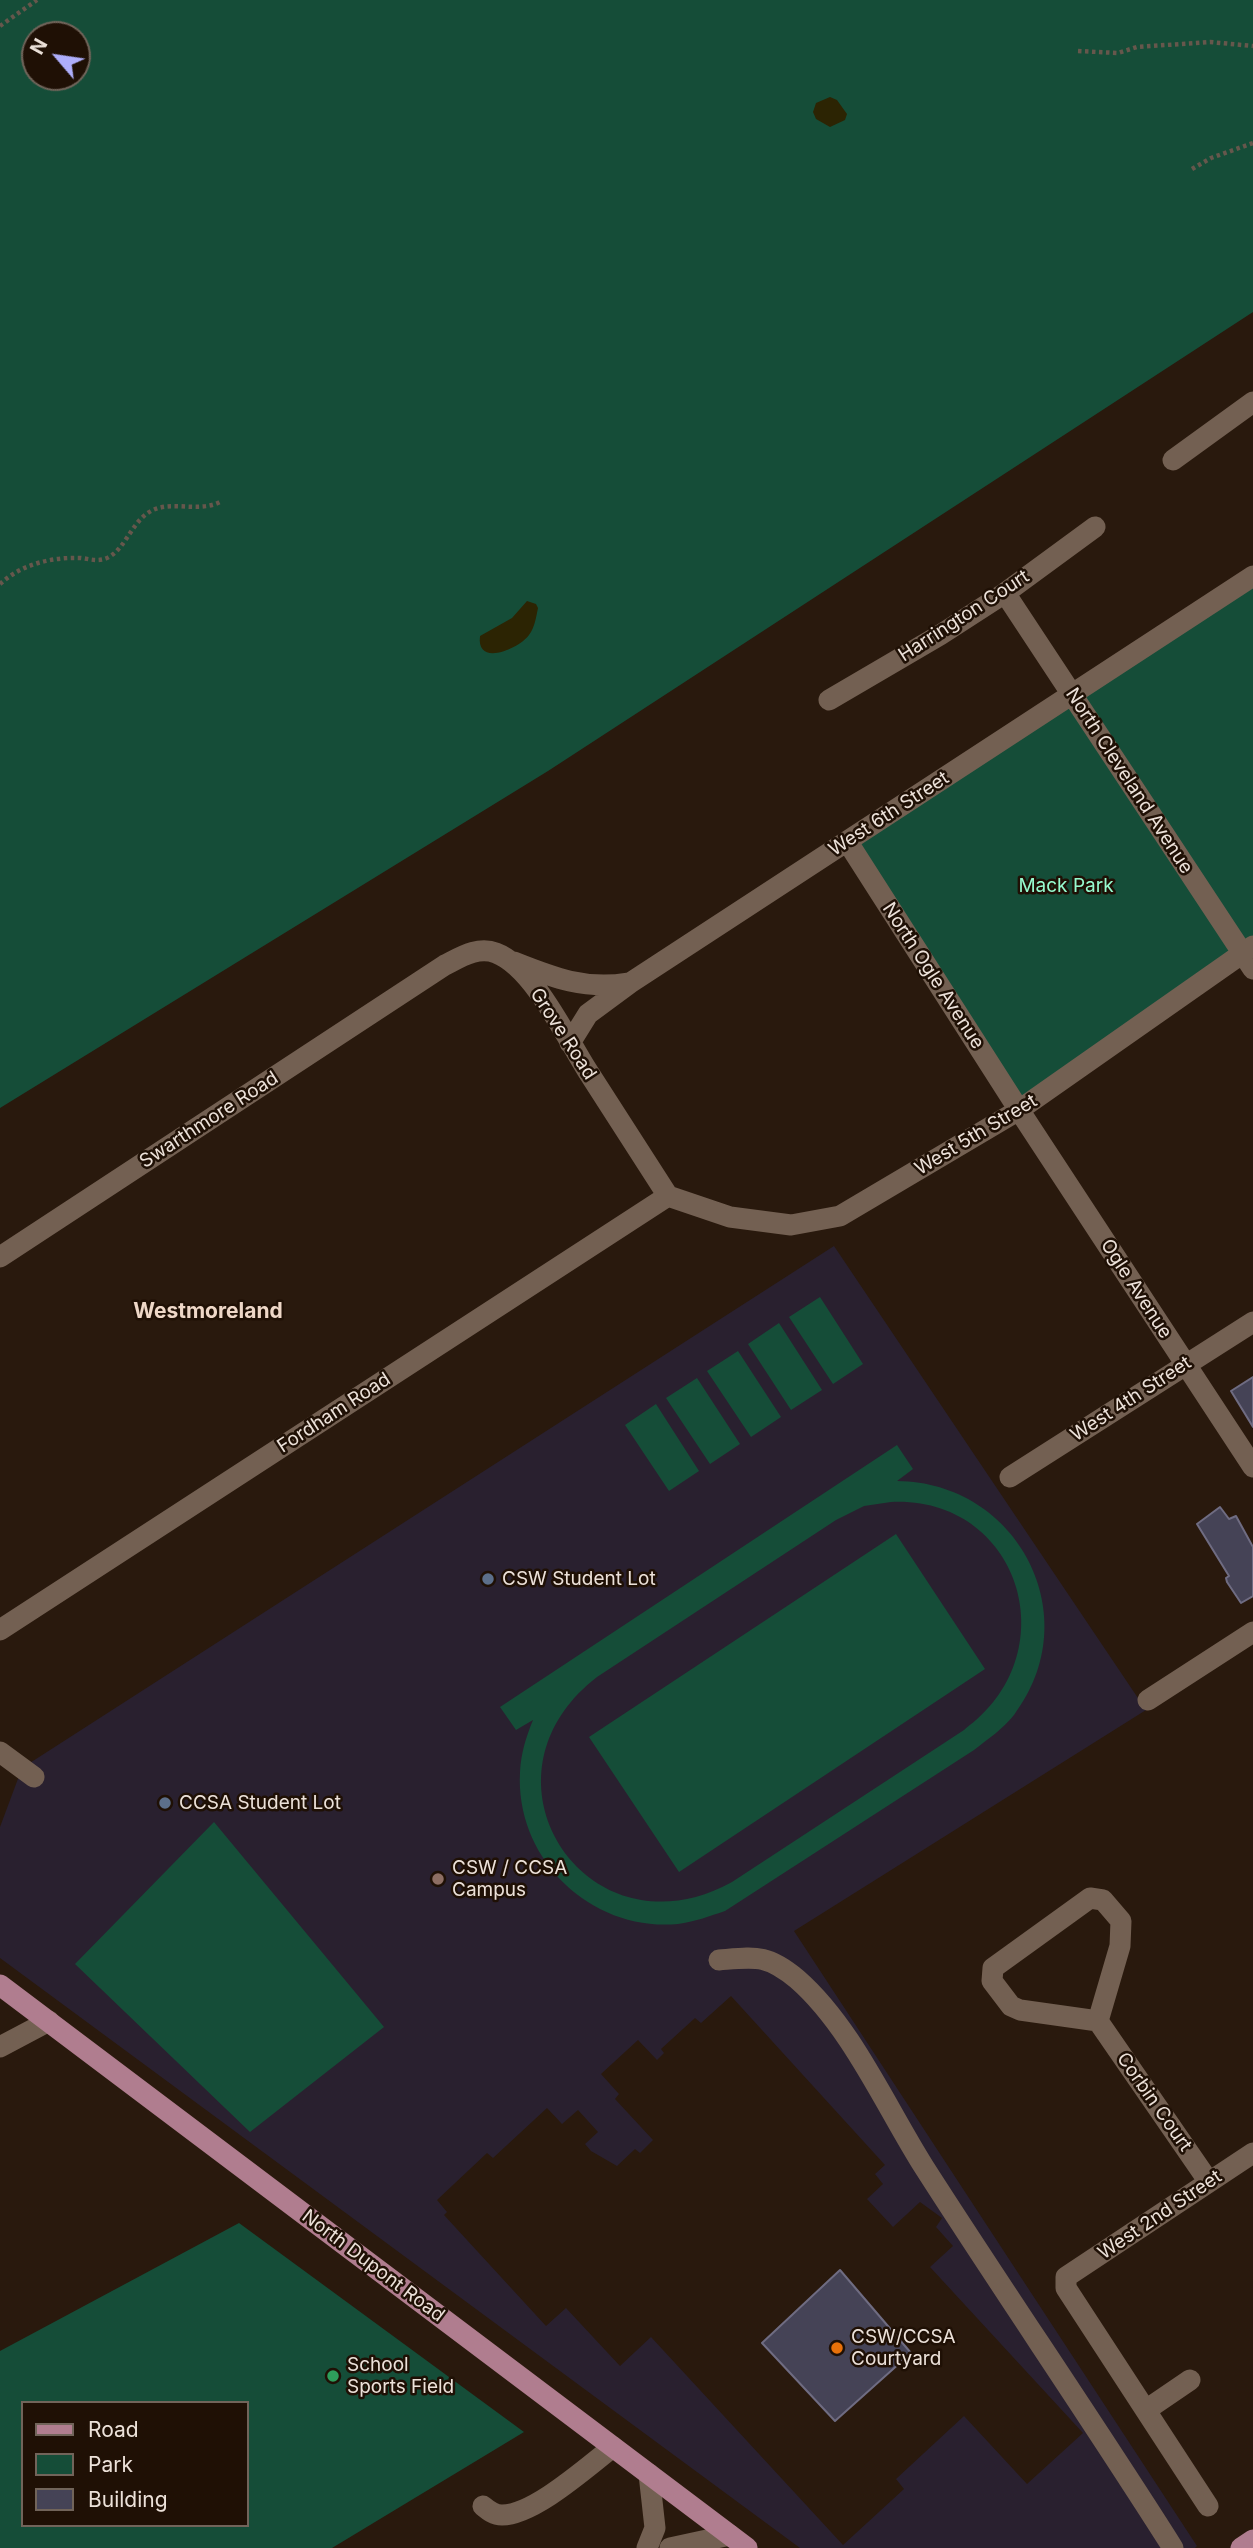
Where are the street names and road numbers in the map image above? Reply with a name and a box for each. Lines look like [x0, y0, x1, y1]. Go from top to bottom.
street label: Harrington Court [894, 565, 1034, 667]
street label: North Cleveland Avenue [1060, 684, 1198, 878]
street label: West 6th Street [825, 767, 953, 861]
street label: North Ogle Avenue [877, 899, 989, 1053]
street label: Grove Road [525, 984, 601, 1084]
street label: Swarthmore Road [136, 1067, 282, 1173]
street label: West 5th Street [911, 1090, 1041, 1180]
street label: Ogle Avenue [1095, 1235, 1177, 1343]
street label: West 4th Street [1066, 1352, 1196, 1446]
street label: Fordham Road [273, 1368, 395, 1458]
street label: Corbin Court [1111, 2048, 1197, 2156]
street label: West 2nd Street [1094, 2165, 1226, 2265]
street label: North Dupont Road [297, 2205, 449, 2327]

